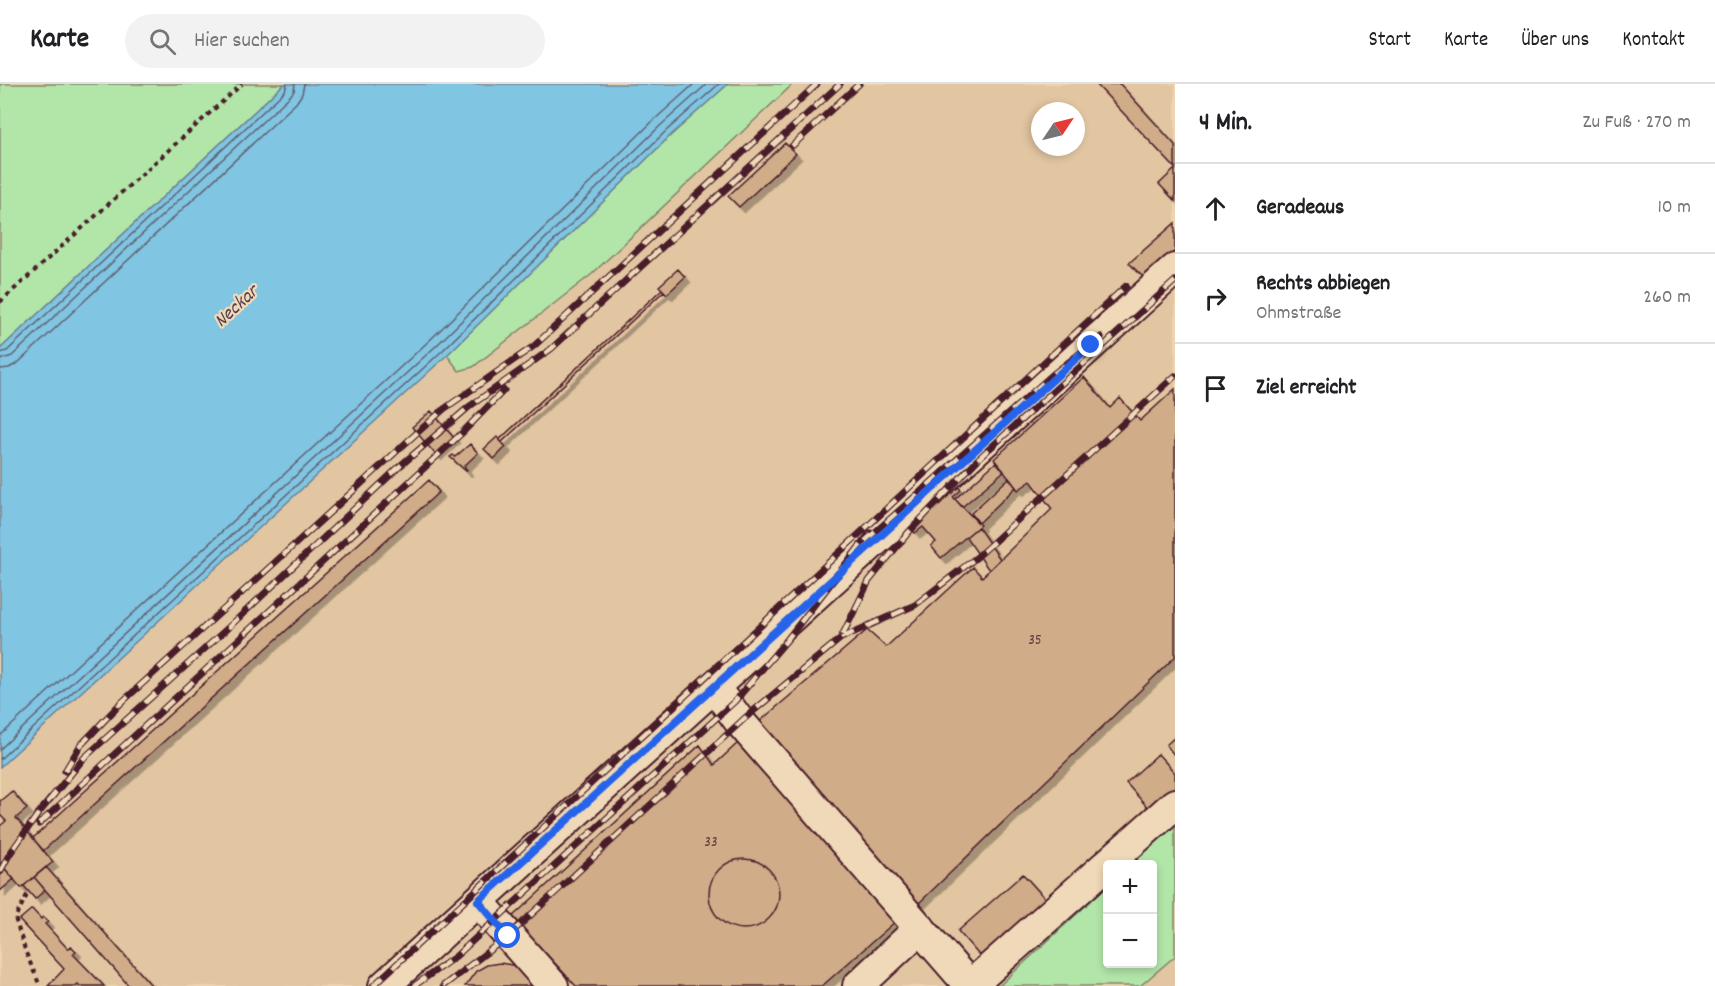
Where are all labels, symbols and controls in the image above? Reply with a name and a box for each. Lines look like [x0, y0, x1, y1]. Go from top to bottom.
search box [125, 14, 545, 68]
text: Karte [30, 21, 89, 61]
icon: search [146, 25, 179, 58]
text: Hier suchen [194, 26, 290, 57]
text: Start [1369, 26, 1411, 56]
text: Karte [1444, 26, 1488, 56]
text: Über uns [1521, 26, 1589, 56]
text: Kontakt [1622, 26, 1685, 56]
north arrow [1031, 102, 1085, 156]
text: 4 Min. [1199, 105, 1252, 142]
text: Zu Fuß · 270 m [1583, 109, 1691, 137]
icon: ahead [1199, 192, 1232, 225]
text: Geradeaus [1256, 193, 1344, 224]
text: 10 m [1657, 194, 1691, 222]
text: Rechts abbiegen [1256, 269, 1390, 300]
water label: Neckar [209, 278, 267, 335]
icon: right [1199, 282, 1232, 315]
text: 260 m [1643, 284, 1691, 312]
text: Ohmstraße [1256, 300, 1341, 328]
route end [1077, 331, 1103, 357]
icon: arrive [1199, 372, 1232, 405]
text: Ziel erreicht [1256, 373, 1356, 404]
house number: 35 [1028, 630, 1042, 652]
house number: 33 [704, 832, 718, 854]
map controls [1103, 860, 1157, 968]
button: + [1103, 860, 1157, 914]
button: − [1103, 914, 1157, 968]
route start [494, 922, 520, 948]

